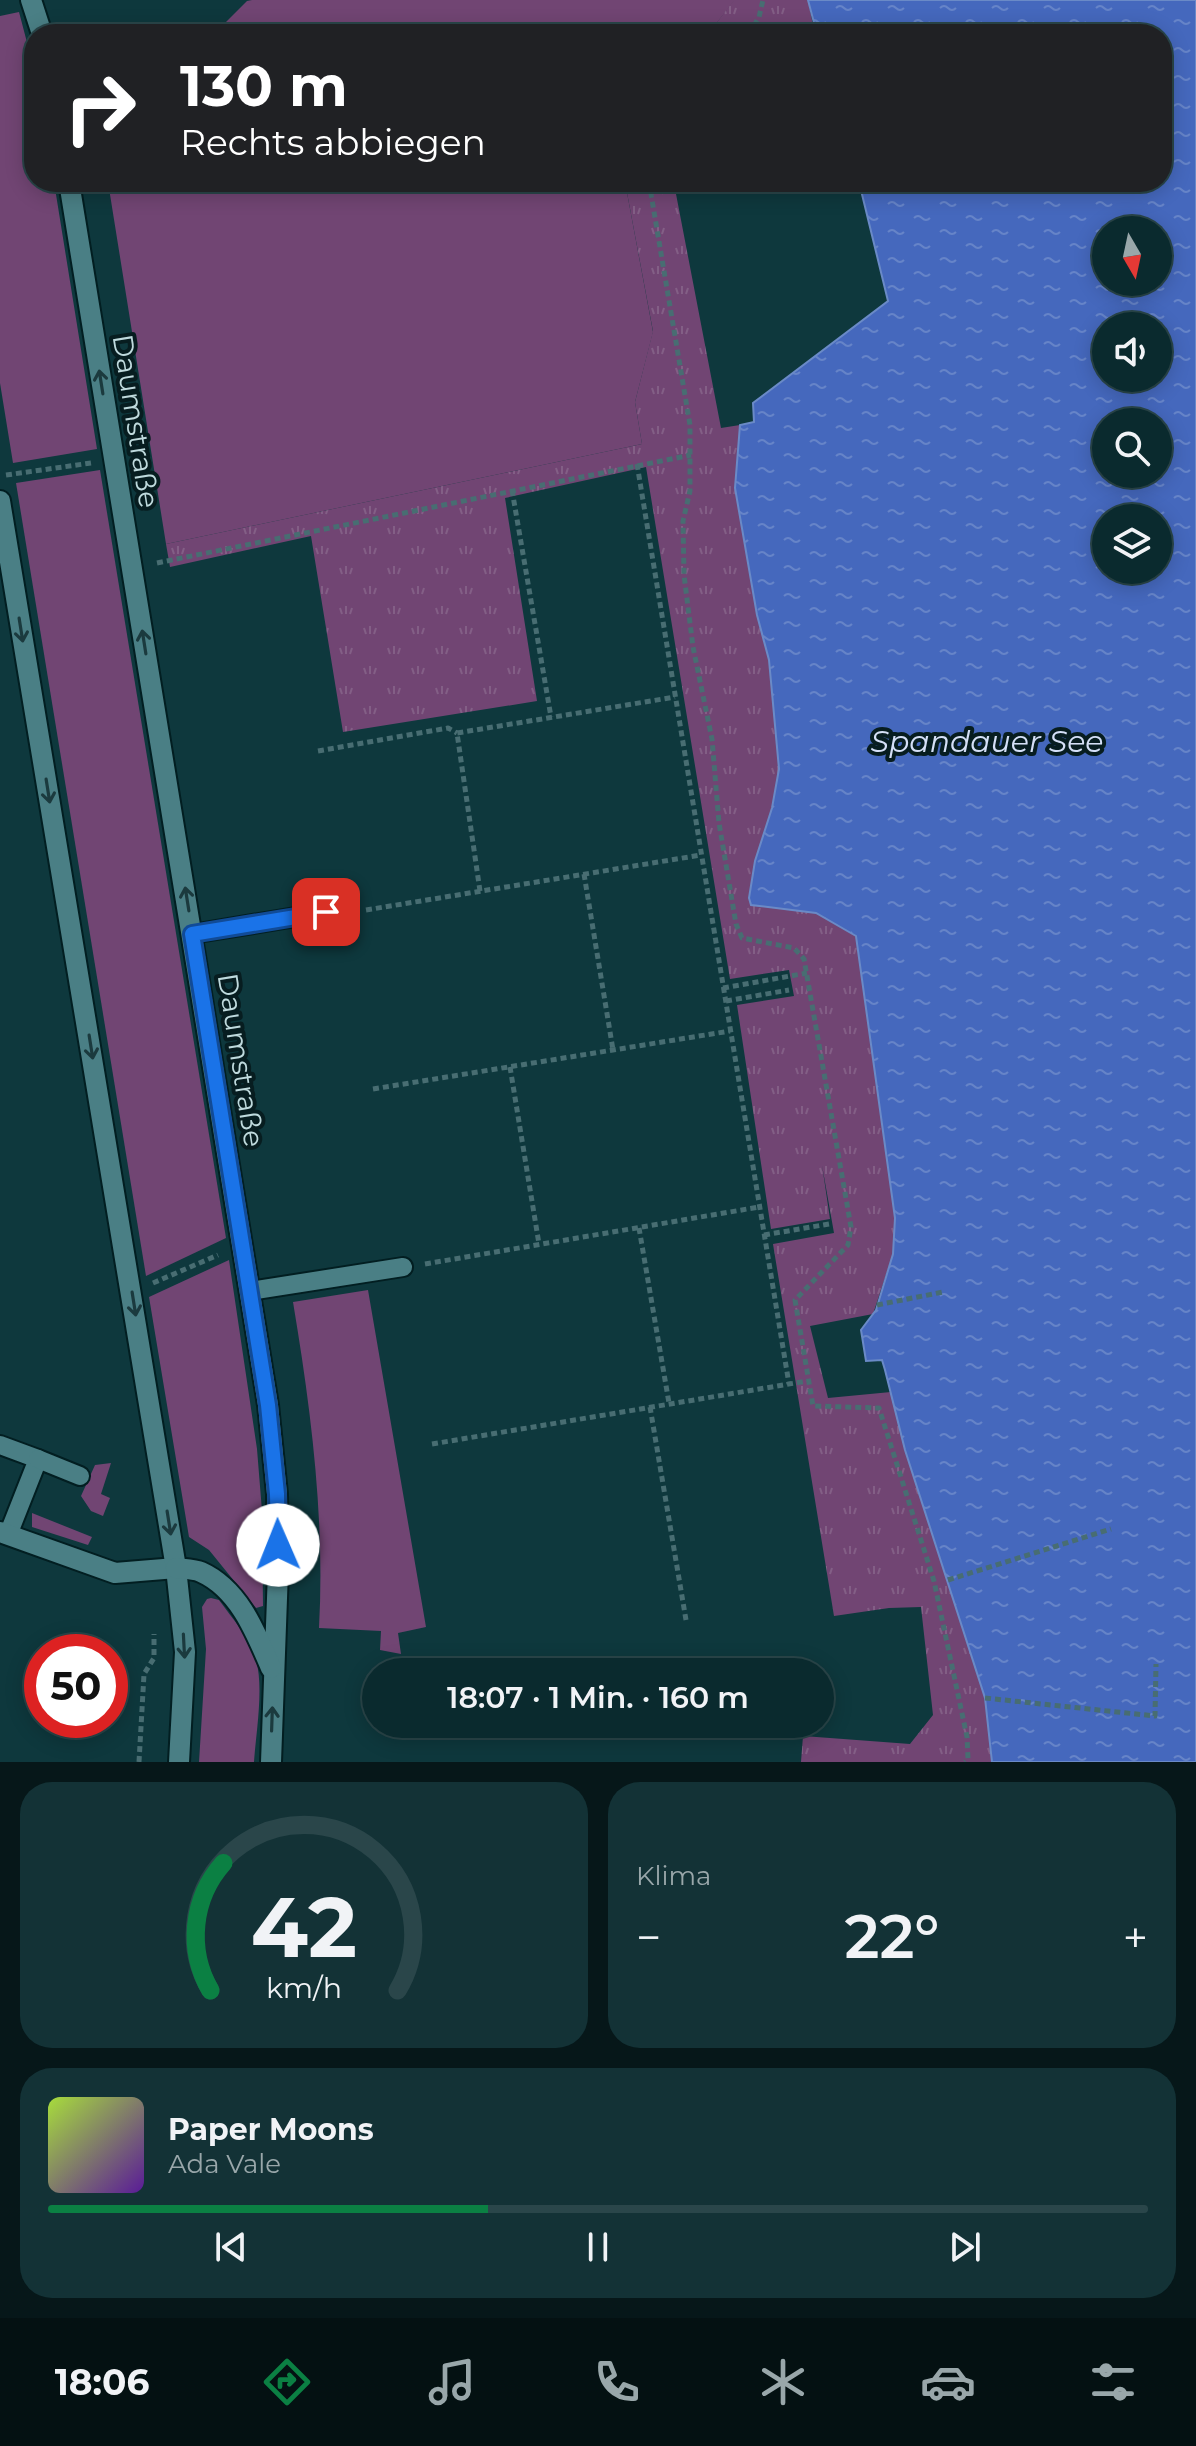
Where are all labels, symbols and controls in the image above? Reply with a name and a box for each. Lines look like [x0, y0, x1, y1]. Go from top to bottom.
text: 130 m [180, 52, 348, 120]
icon: right [48, 56, 152, 160]
text: Rechts abbiegen [180, 120, 486, 164]
north arrow [1092, 216, 1172, 296]
map controls [1092, 216, 1172, 584]
button: sound [1092, 312, 1172, 392]
street label: Daumstraße [105, 332, 167, 510]
one-way arrow [93, 370, 108, 395]
button: search [1092, 408, 1172, 488]
button: layers [1092, 504, 1172, 584]
one-way arrow [15, 617, 30, 643]
one-way arrow [136, 630, 151, 656]
water label: Spandauer See [871, 723, 1103, 760]
one-way arrow [41, 778, 56, 803]
pin [292, 878, 360, 946]
one-way arrow [178, 887, 193, 912]
icon: arrive [304, 890, 348, 934]
street label: Daumstraße [210, 971, 272, 1149]
one-way arrow [84, 1034, 99, 1059]
one-way arrow [127, 1291, 142, 1316]
position arrow [236, 1503, 320, 1587]
one-way arrow [162, 1510, 177, 1536]
one-way arrow [176, 1632, 191, 1659]
speed limit sign: 50 [24, 1634, 128, 1738]
text: 18:07 · 1 Min. · 160 m [447, 1679, 749, 1716]
one-way arrow [265, 1706, 280, 1733]
text: Klima [636, 1860, 711, 1892]
text: 42 [251, 1876, 357, 1978]
text: 22° [845, 1900, 939, 1973]
text: − [636, 1910, 661, 1964]
text: + [1123, 1910, 1148, 1964]
text: km/h [266, 1970, 342, 2005]
text: Paper Moons [168, 2111, 374, 2148]
text: Ada Vale [168, 2148, 281, 2180]
icon: previous [209, 2225, 253, 2269]
icon: pause [576, 2225, 620, 2269]
icon: next [943, 2225, 987, 2269]
icon: directions [259, 2354, 315, 2410]
icon: music [424, 2354, 480, 2410]
icon: phone [589, 2354, 645, 2410]
icon: climate [755, 2354, 811, 2410]
icon: car [920, 2354, 976, 2410]
icon: filters [1085, 2354, 1141, 2410]
text: 18:06 [55, 2360, 149, 2404]

